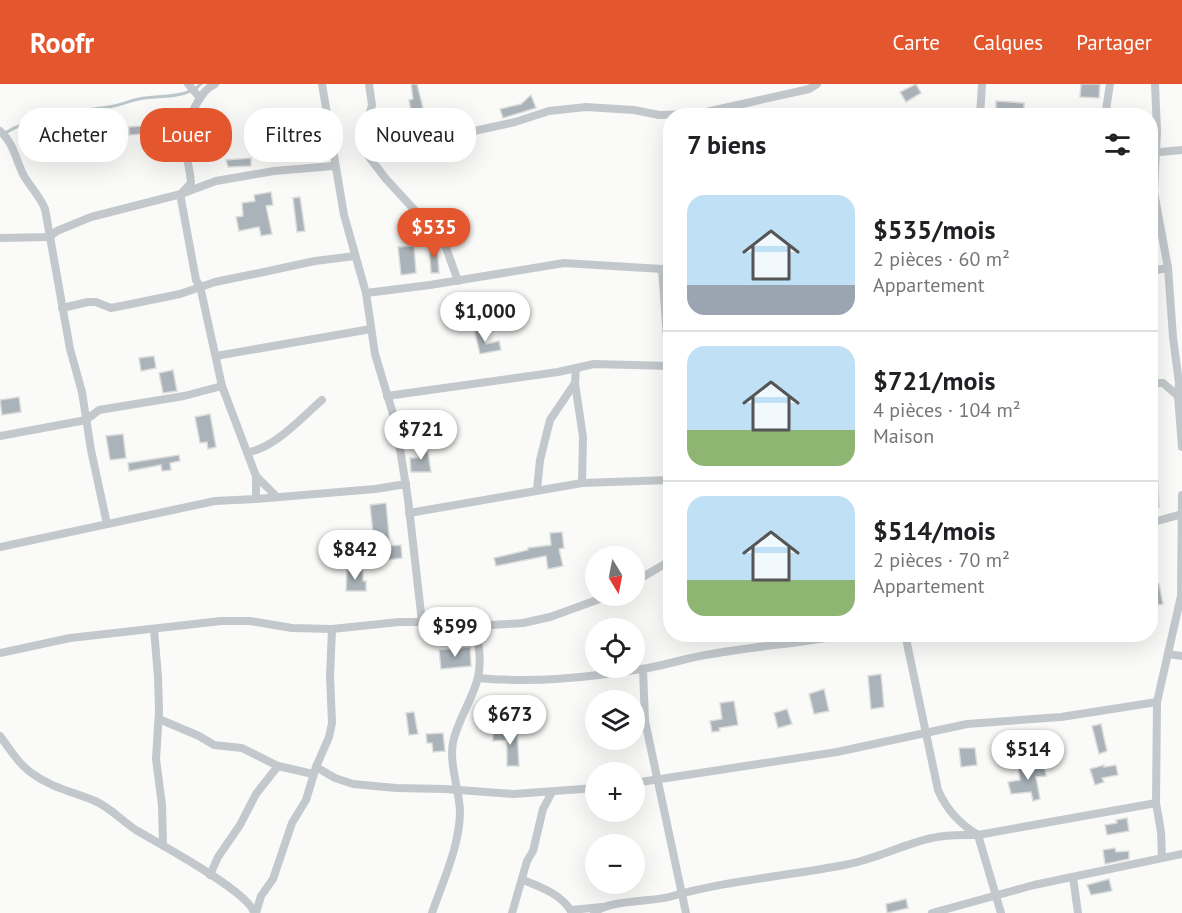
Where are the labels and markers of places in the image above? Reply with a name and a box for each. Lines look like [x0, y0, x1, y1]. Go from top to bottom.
pin: $535 [398, 208, 470, 259]
pin: $1,000 [436, 292, 534, 343]
pin: $721 [385, 410, 457, 461]
pin: $842 [319, 530, 391, 581]
pin: $599 [419, 607, 491, 658]
pin: $673 [474, 695, 546, 746]
pin: $514 [992, 730, 1064, 781]

